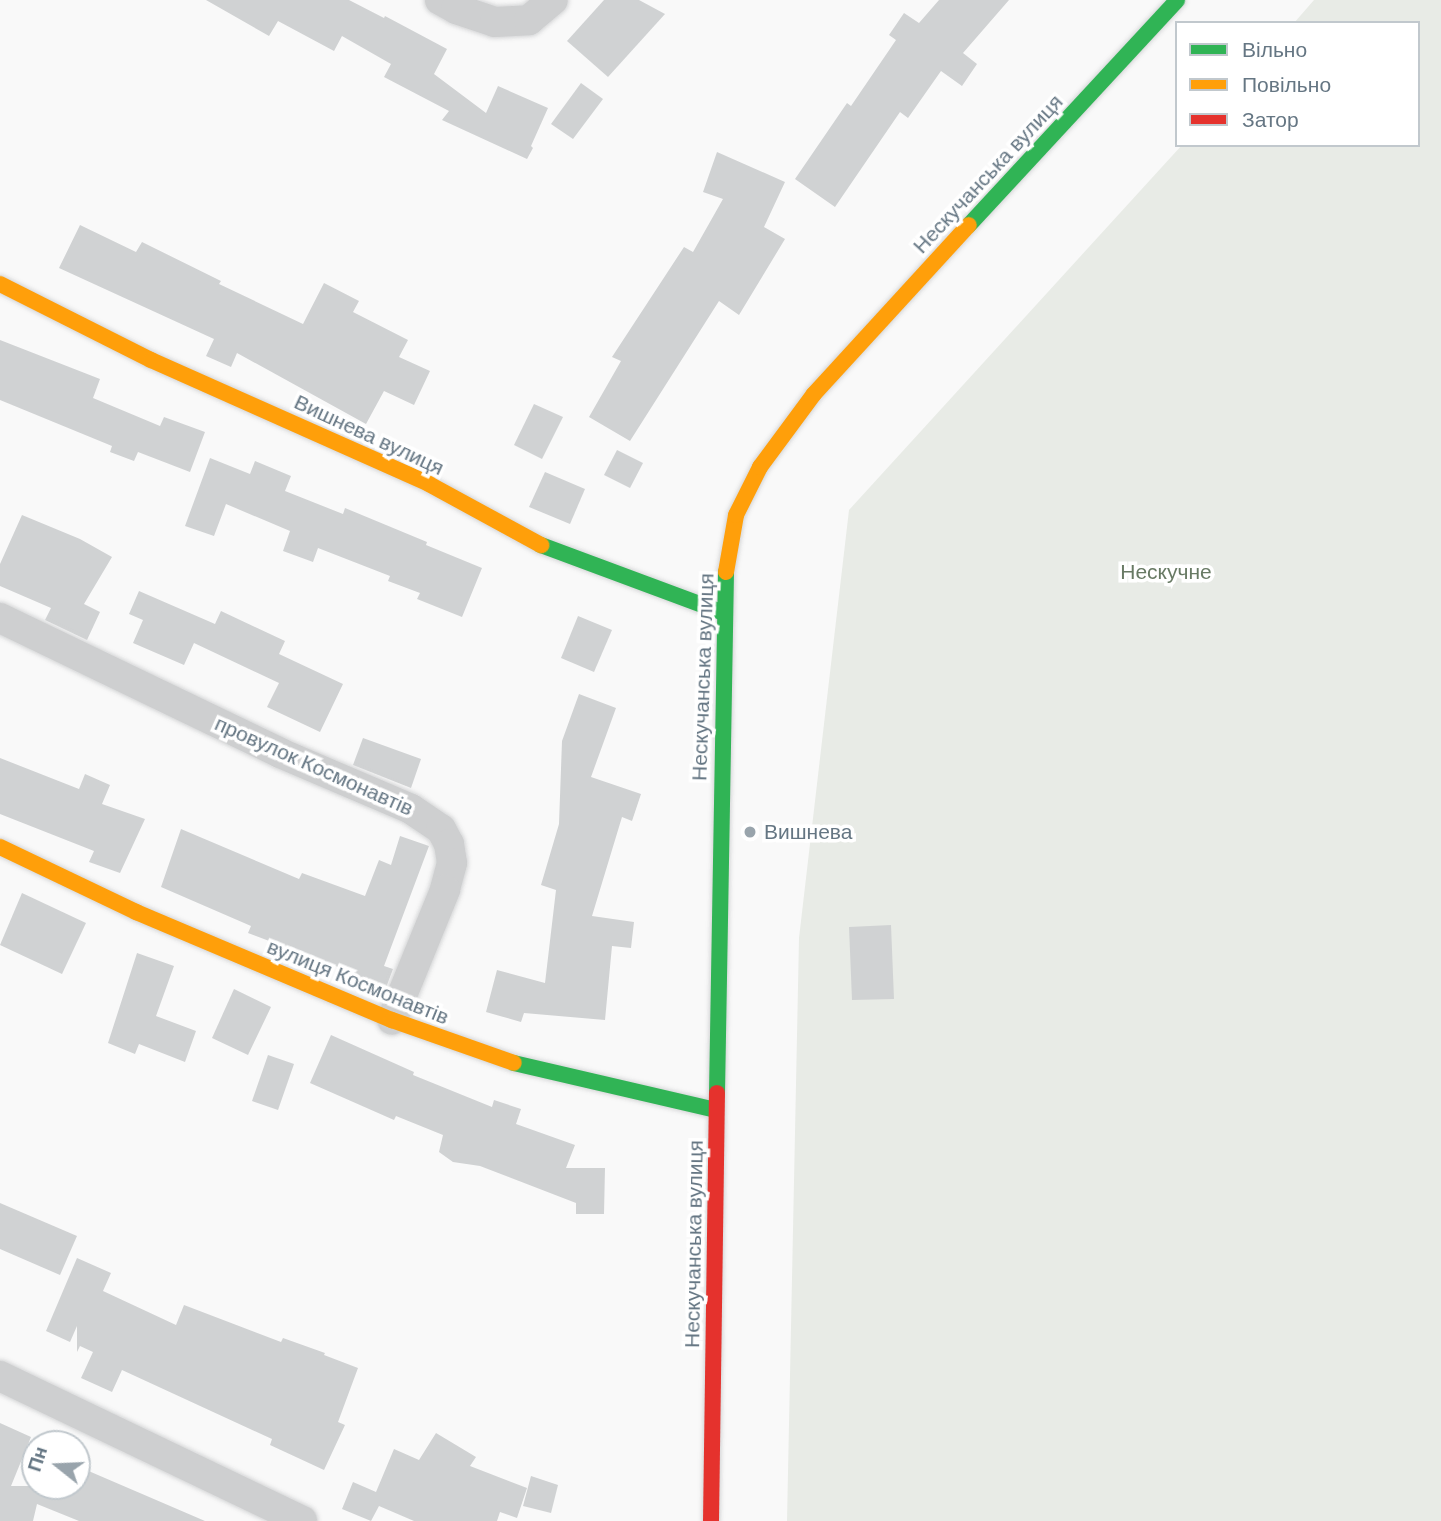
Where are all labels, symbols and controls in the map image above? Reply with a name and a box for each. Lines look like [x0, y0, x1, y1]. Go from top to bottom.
legend [1175, 21, 1420, 147]
text: Вільно [1242, 36, 1307, 64]
text: Повільно [1242, 71, 1331, 99]
street label: Нескучанська вулиця [908, 89, 1068, 259]
text: Затор [1242, 106, 1299, 134]
street label: Вишнева вулиця [290, 389, 448, 481]
park label: Нескучне [1120, 559, 1212, 585]
street label: Нескучанська вулиця [687, 573, 719, 781]
street label: провулок Космонавтів [211, 711, 417, 821]
place label: Вишнева [764, 819, 852, 845]
marker: Вишнева [742, 824, 758, 840]
street label: вулиця Космонавтів [264, 934, 452, 1030]
street label: Нескучанська вулиця [680, 1140, 708, 1348]
north arrow [21, 1430, 91, 1500]
text: Пн [22, 1443, 53, 1475]

